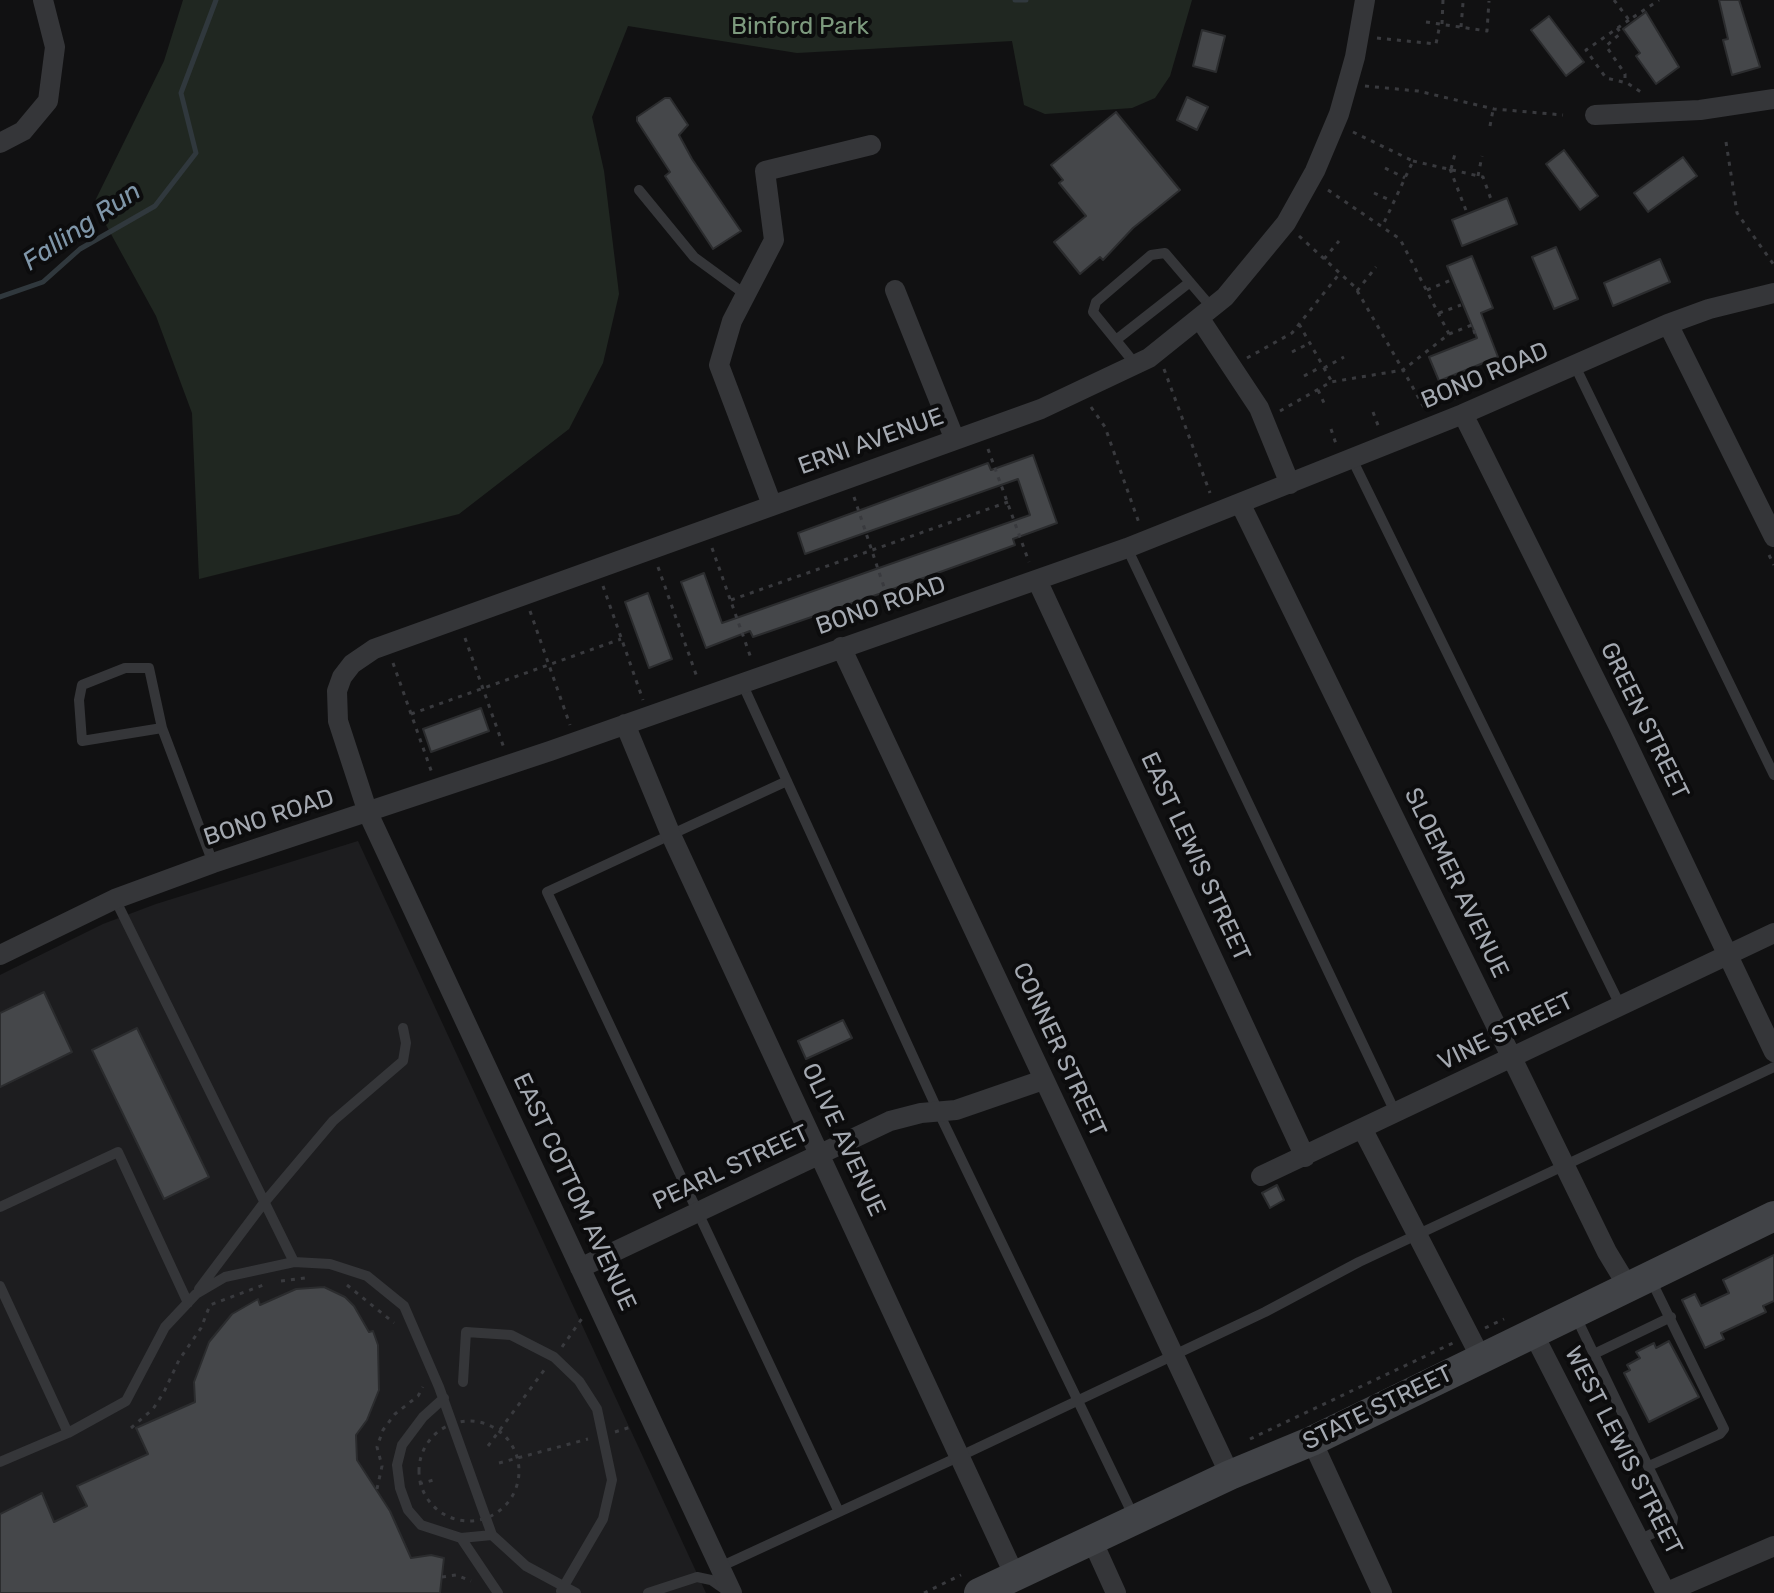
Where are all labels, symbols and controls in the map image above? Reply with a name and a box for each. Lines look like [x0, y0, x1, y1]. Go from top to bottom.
park label: Binford Park [731, 13, 869, 41]
water label: Falling Run [17, 176, 147, 278]
street label: BONO ROAD [1417, 336, 1553, 416]
street label: ERNI AVENUE [794, 402, 948, 482]
street label: BONO ROAD [812, 570, 950, 642]
street label: GREEN STREET [1594, 638, 1694, 804]
street label: EAST LEWIS STREET [1134, 748, 1256, 966]
street label: BONO ROAD [200, 783, 338, 853]
street label: SLOEMER AVENUE [1398, 783, 1514, 983]
street label: CONNER STREET [1006, 958, 1112, 1142]
street label: VINE STREET [1434, 987, 1578, 1077]
street label: OLIVE AVENUE [795, 1059, 891, 1221]
street label: EAST COTTOM AVENUE [506, 1069, 642, 1315]
street label: PEARL STREET [649, 1119, 813, 1217]
street label: WEST LEWIS STREET [1558, 1342, 1688, 1560]
street label: STATE STREET [1299, 1359, 1457, 1457]

